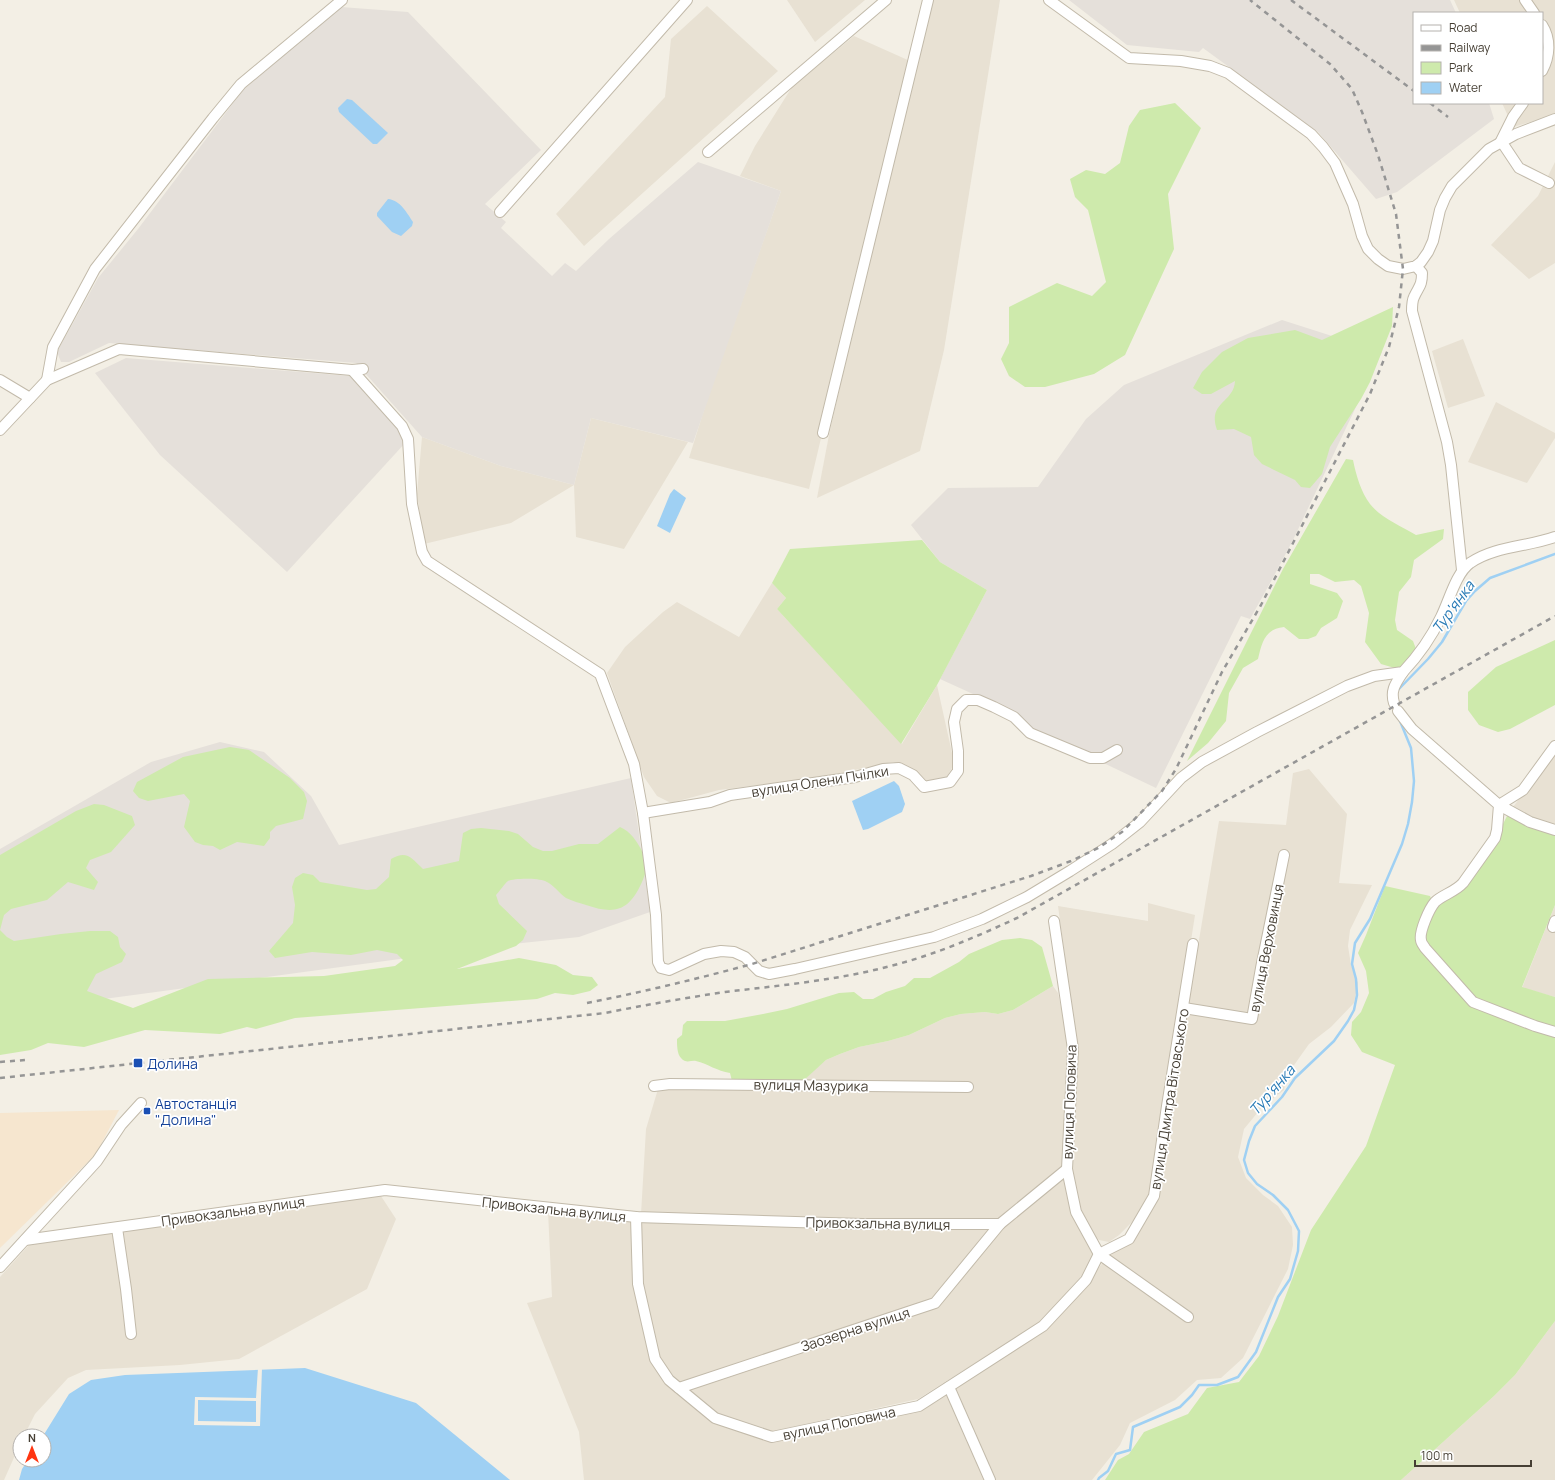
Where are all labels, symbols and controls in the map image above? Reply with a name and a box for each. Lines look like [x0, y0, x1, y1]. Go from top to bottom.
legend [1413, 12, 1543, 104]
text: Road [1449, 19, 1477, 36]
text: Railway [1449, 39, 1491, 56]
text: Park [1449, 59, 1474, 76]
text: Water [1449, 79, 1483, 96]
water label: Тур'янка [1427, 576, 1480, 638]
street label: вулиця Олени Пчілки [750, 761, 890, 801]
street label: вулиця Верховинця [1244, 882, 1288, 1014]
street label: вулиця Дмитра Вітовського [1145, 1007, 1193, 1191]
street label: вулиця Поповича [1058, 1044, 1080, 1160]
place label: Долина [147, 1054, 198, 1073]
marker: Долина [132, 1057, 144, 1069]
water label: Тур'янка [1244, 1060, 1300, 1120]
street label: вулиця Мазурика [753, 1074, 869, 1096]
place label: Автостанція "Долина" [155, 1094, 237, 1129]
marker: Автостанція "Долина" [142, 1106, 152, 1116]
street label: Привокзальна вулиця [160, 1192, 306, 1230]
street label: Привокзальна вулиця [481, 1192, 627, 1226]
street label: Привокзальна вулиця [805, 1212, 951, 1234]
street label: Заозерна вулиця [798, 1302, 912, 1356]
street label: вулиця Поповича [781, 1402, 897, 1444]
north arrow [12, 1428, 52, 1468]
text: N [28, 1430, 36, 1445]
scale bar [1415, 1442, 1531, 1468]
text: 100 m [1421, 1447, 1453, 1464]

